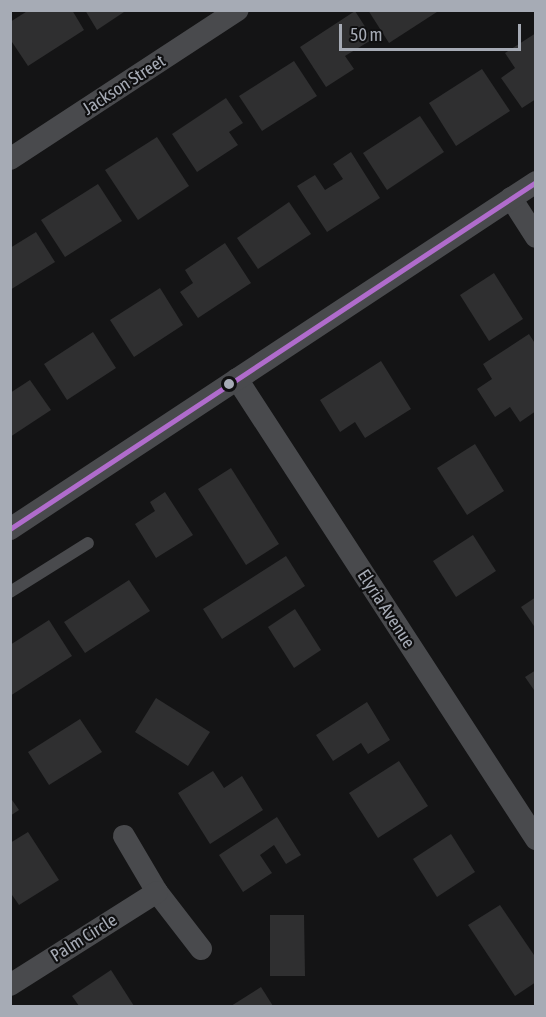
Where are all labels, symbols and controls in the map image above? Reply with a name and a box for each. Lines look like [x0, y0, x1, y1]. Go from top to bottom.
scale bar [342, 12, 524, 50]
text: 50 m [350, 24, 382, 45]
street label: Jackson Street [79, 50, 169, 120]
unlabelled marker [223, 378, 235, 390]
street label: Elyria Avenue [352, 565, 420, 653]
street label: Palm Circle [47, 909, 121, 967]

